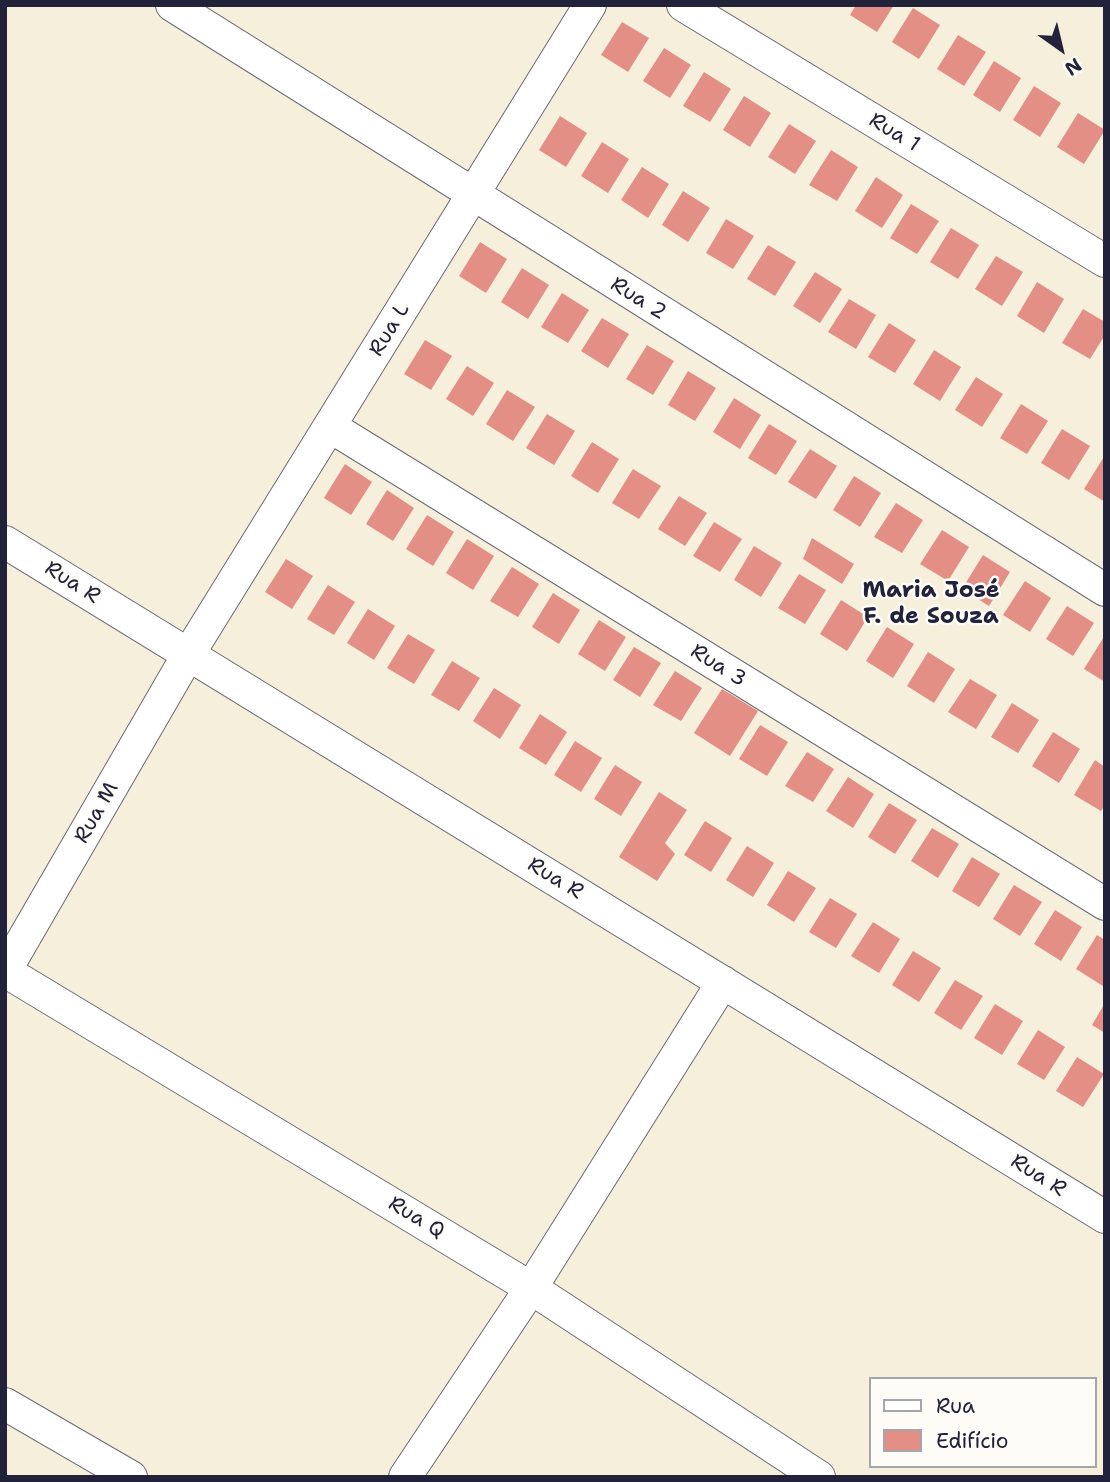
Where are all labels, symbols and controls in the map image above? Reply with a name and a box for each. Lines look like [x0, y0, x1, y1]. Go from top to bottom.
north arrow [1026, 14, 1096, 84]
text: N [1060, 52, 1086, 81]
street label: Rua 1 [864, 108, 924, 158]
street label: Rua 2 [606, 272, 670, 326]
street label: Rua L [364, 299, 416, 361]
street label: Rua R [40, 556, 104, 610]
district label: Maria José F. de Souza [862, 577, 1000, 631]
street label: Rua 3 [686, 639, 750, 693]
street label: Rua M [70, 778, 124, 848]
street label: Rua R [523, 853, 587, 905]
street label: Rua R [1006, 1149, 1070, 1203]
street label: Rua Q [383, 1191, 449, 1245]
legend [869, 1377, 1096, 1468]
text: Rua [936, 1392, 975, 1420]
text: Edifício [936, 1427, 1008, 1455]

